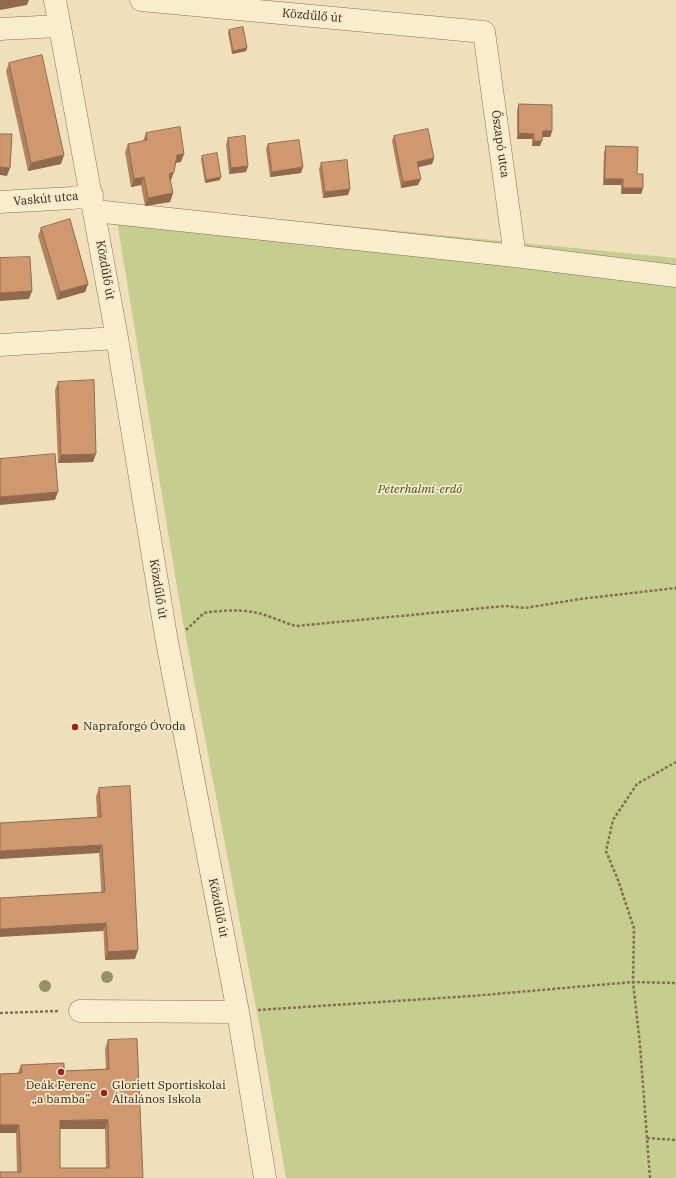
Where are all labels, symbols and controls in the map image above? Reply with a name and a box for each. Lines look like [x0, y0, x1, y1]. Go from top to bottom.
street label: Közdűlő út [281, 6, 343, 26]
street label: Őszapó utca [488, 109, 512, 179]
street label: Vaskút utca [13, 189, 79, 209]
street label: Közdűlő út [93, 239, 117, 301]
park label: Péterhalmi-erdő [378, 483, 462, 497]
street label: Közdűlő út [146, 558, 170, 620]
place label: Napraforgó Óvoda [83, 720, 186, 734]
marker: Napraforgó Óvoda [70, 722, 80, 732]
street label: Közdűlő út [205, 877, 231, 939]
marker: Deák Ferenc „a bamba” [56, 1067, 66, 1077]
place label: Deák Ferenc „a bamba” [26, 1079, 96, 1107]
place label: Gloriett Sportiskolai Általános Iskola [112, 1079, 226, 1107]
marker: Gloriett Sportiskolai Általános Iskola [99, 1088, 109, 1098]

